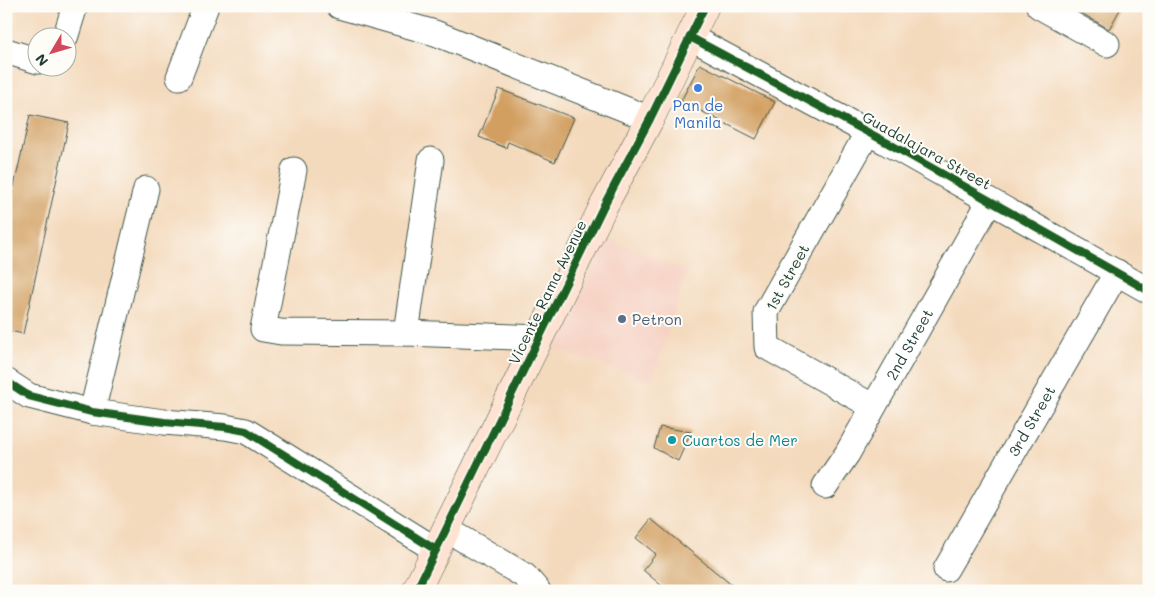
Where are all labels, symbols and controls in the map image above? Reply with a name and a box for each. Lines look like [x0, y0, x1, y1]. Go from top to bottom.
north arrow [28, 28, 78, 78]
text: N [31, 50, 52, 70]
marker: Pan de Manila [692, 82, 704, 94]
place label: Pan de Manila [673, 95, 723, 132]
street label: Guadalajara Street [859, 106, 995, 194]
street label: Vicente Rama Avenue [503, 216, 591, 368]
street label: 1st Street [761, 240, 813, 314]
street label: 2nd Street [881, 305, 937, 383]
place label: Petron [632, 309, 682, 329]
marker: Petron [616, 313, 628, 325]
street label: 3rd Street [1003, 382, 1060, 460]
place label: Cuartos de Mer [682, 430, 798, 450]
marker: Cuartos de Mer [666, 434, 678, 446]

